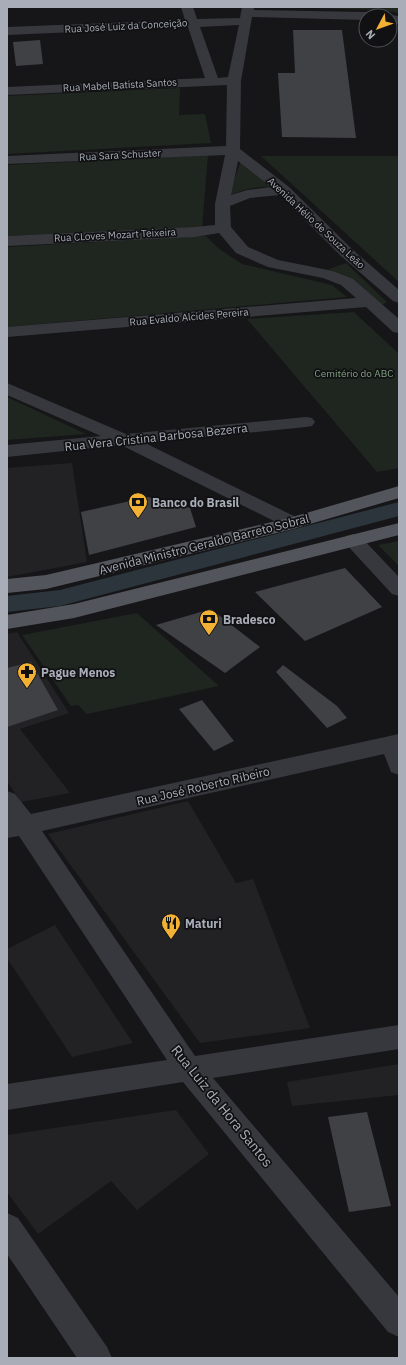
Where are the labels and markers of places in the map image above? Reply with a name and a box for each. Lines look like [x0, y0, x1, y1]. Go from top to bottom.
bank icon: Banco do Brasil [127, 491, 149, 519]
place label: Banco do Brasil [152, 495, 240, 510]
bank icon: Bradesco [198, 608, 220, 636]
place label: Bradesco [223, 612, 276, 627]
pharmacy icon: Pague Menos [16, 661, 38, 689]
place label: Pague Menos [41, 665, 115, 680]
restaurant icon: Maturi [160, 912, 182, 940]
place label: Maturi [185, 916, 222, 931]

